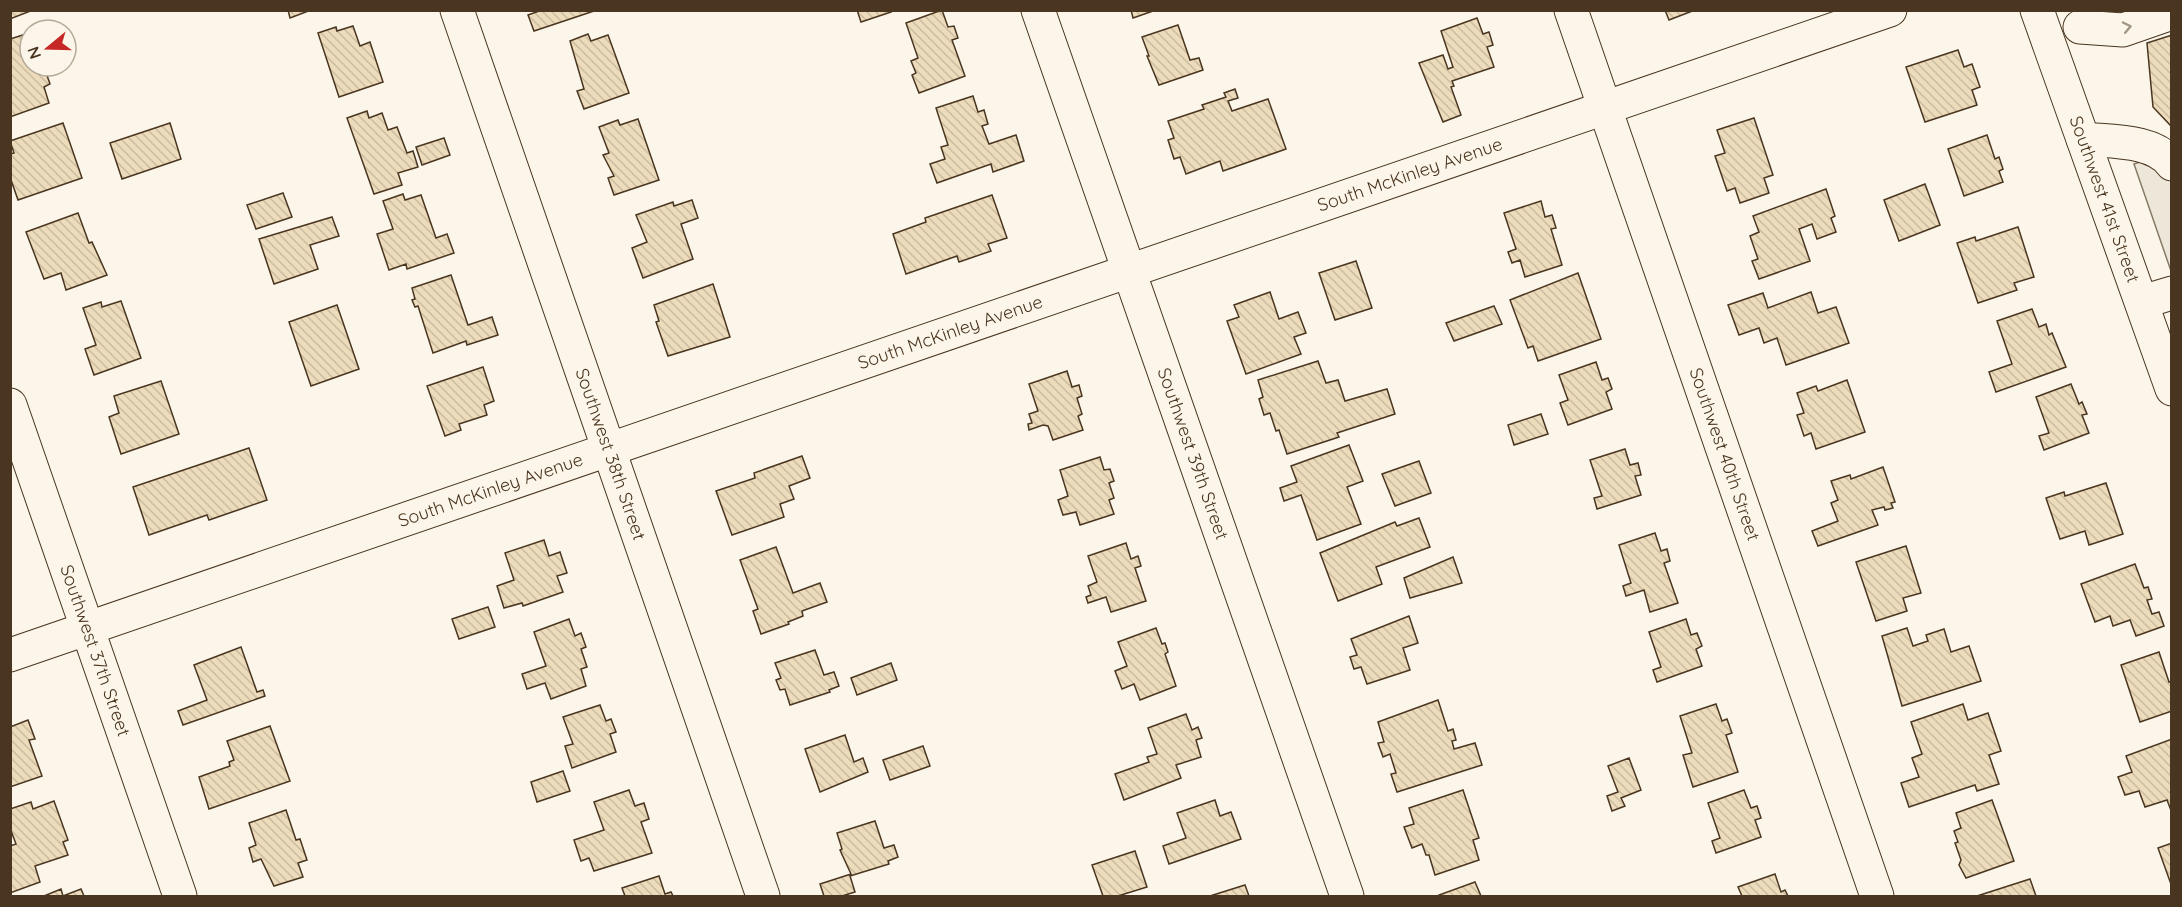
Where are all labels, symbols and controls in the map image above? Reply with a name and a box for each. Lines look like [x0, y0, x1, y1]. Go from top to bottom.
north arrow [18, 18, 78, 78]
one-way arrow [2122, 21, 2132, 34]
text: N [22, 44, 45, 62]
street label: Southwest 41st Street [2065, 113, 2145, 286]
street label: South McKinley Avenue [1314, 132, 1505, 217]
street label: South McKinley Avenue [855, 290, 1046, 374]
street label: Southwest 39th Street [1153, 364, 1234, 543]
street label: Southwest 38th Street [571, 365, 651, 543]
street label: Southwest 40th Street [1684, 365, 1765, 544]
street label: South McKinley Avenue [395, 447, 586, 532]
street label: Southwest 37th Street [55, 562, 136, 739]

